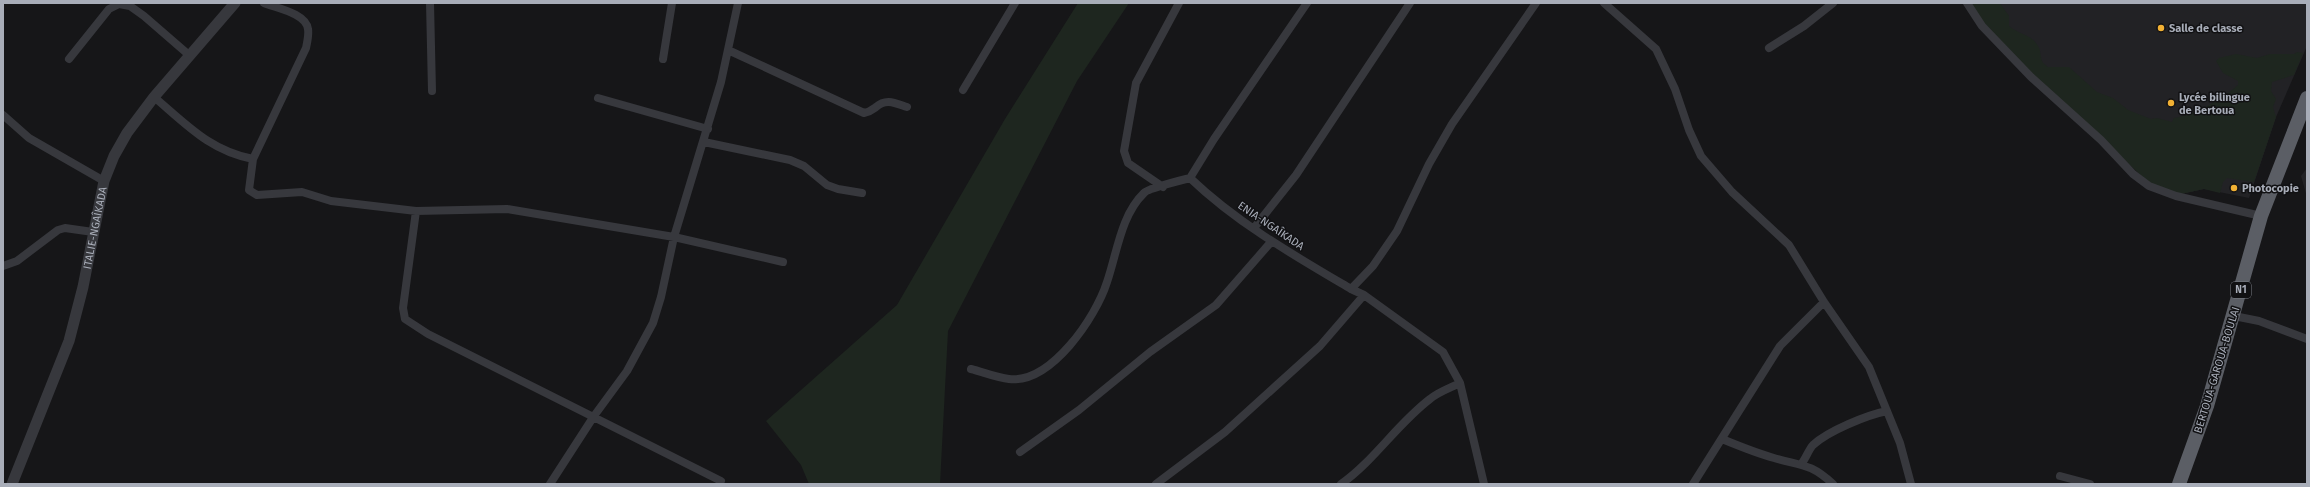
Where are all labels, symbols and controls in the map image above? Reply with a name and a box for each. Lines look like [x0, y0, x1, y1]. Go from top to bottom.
place label: Salle de classe [2169, 22, 2243, 35]
marker: Salle de classe [2156, 23, 2166, 33]
place label: Lycée bilingue de Bertoua [2179, 91, 2250, 117]
marker: Lycée bilingue de Bertoua [2166, 98, 2176, 108]
place label: Photocopie [2242, 182, 2299, 195]
marker: Photocopie [2229, 183, 2239, 193]
street label: ITALIE-NGAÎKADA [80, 185, 109, 270]
street label: ENIA-NGAÎKADA [1235, 199, 1307, 253]
road number: N1 [2231, 282, 2251, 298]
street label: BERTOUA-GAROUA-BOULAI [2192, 305, 2242, 435]

